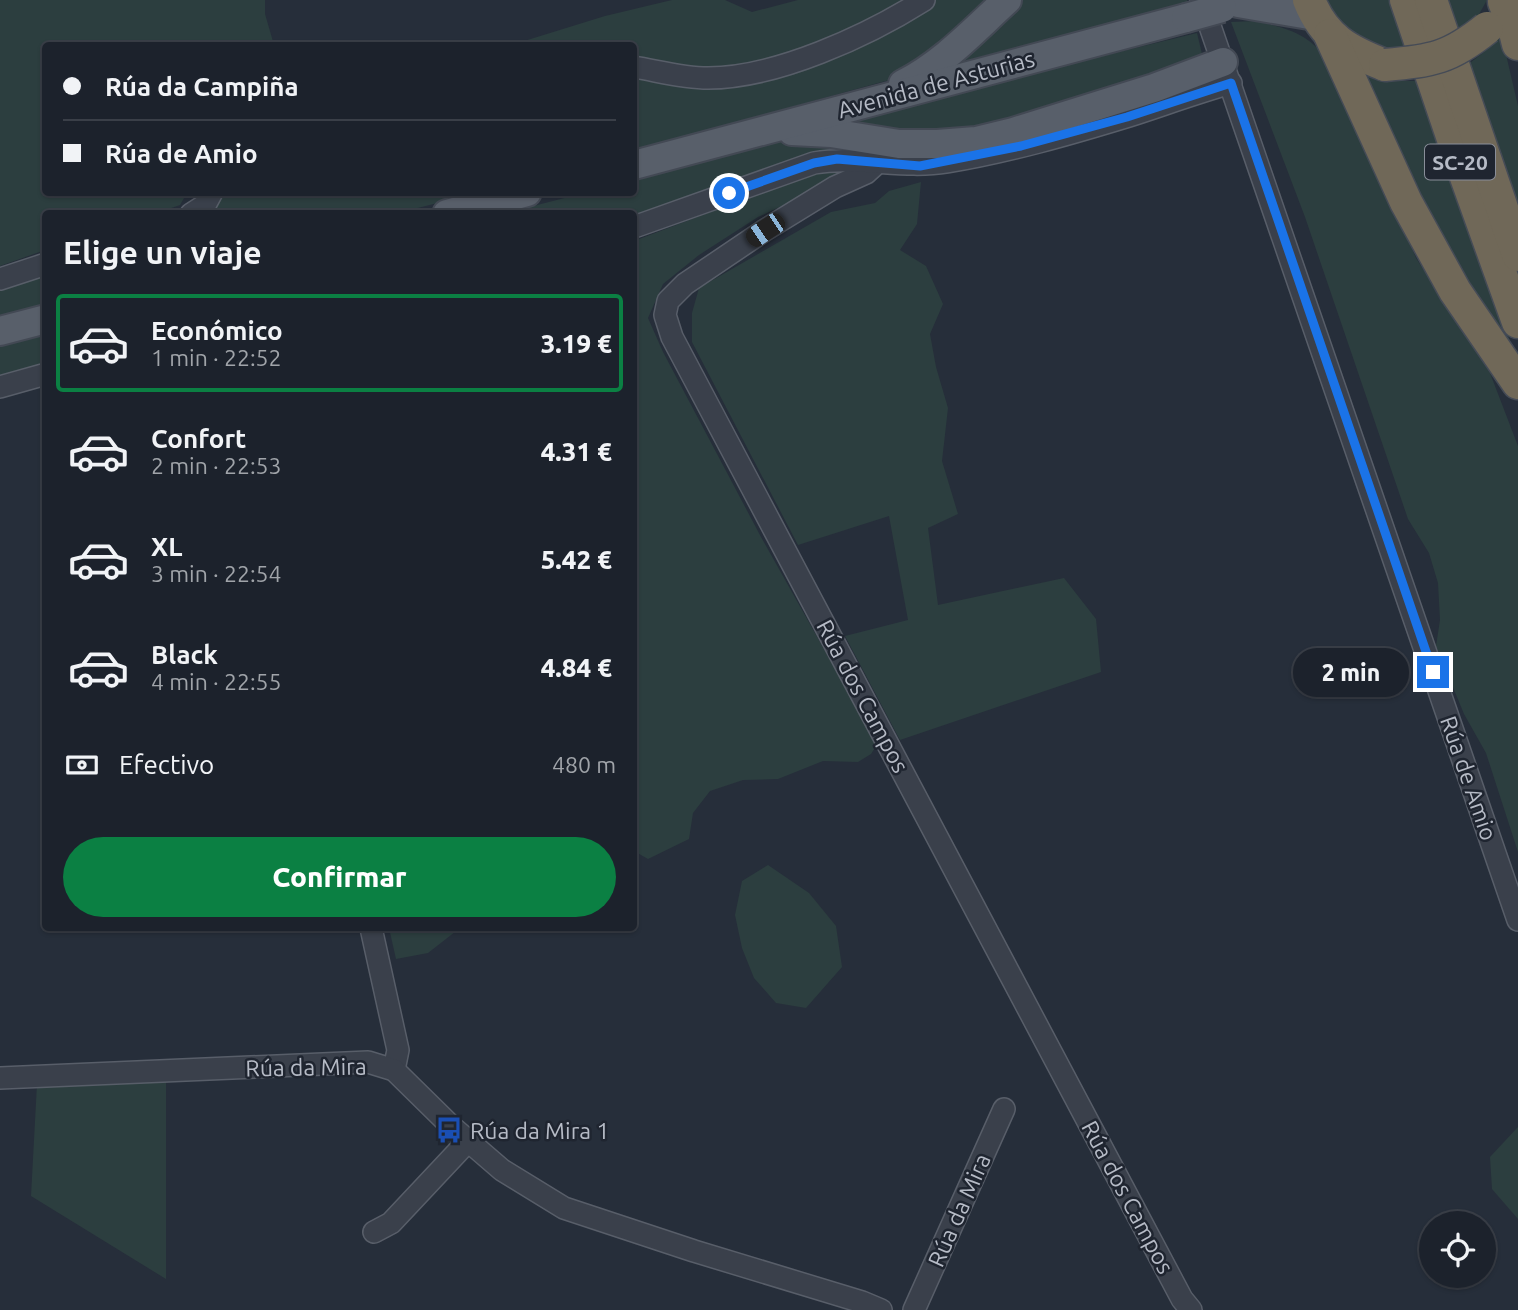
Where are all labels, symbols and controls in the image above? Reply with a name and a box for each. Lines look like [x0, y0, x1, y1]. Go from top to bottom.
street label: Avenida de Asturias [835, 46, 1037, 122]
text: Rúa da Campiña [105, 72, 299, 101]
text: Rúa de Amio [105, 139, 258, 168]
road number: SC-20 [1425, 144, 1495, 180]
route start [713, 177, 745, 209]
car [742, 210, 789, 250]
text: Elige un viaje [63, 234, 262, 270]
icon: car [67, 312, 130, 375]
text: Económico [151, 316, 283, 345]
text: 3.19 € [541, 329, 612, 358]
text: 1 min · 22:52 [151, 345, 282, 370]
icon: car [67, 420, 130, 483]
text: Confort [151, 424, 246, 453]
text: 4.31 € [541, 437, 612, 466]
text: 2 min · 22:53 [151, 453, 282, 478]
icon: car [67, 528, 130, 591]
text: XL [151, 532, 182, 561]
text: 5.42 € [541, 545, 612, 574]
text: 3 min · 22:54 [151, 561, 282, 586]
street label: Rúa dos Campos [812, 615, 914, 777]
icon: car [67, 636, 130, 699]
text: Black [151, 640, 218, 669]
callout: 2 min [1293, 648, 1408, 696]
text: 4.84 € [541, 653, 612, 682]
route end [1417, 656, 1449, 688]
text: 2 min [1322, 660, 1380, 685]
text: 4 min · 22:55 [151, 669, 282, 694]
street label: Rúa de Amio [1436, 713, 1502, 843]
icon: cash [63, 746, 101, 784]
text: Efectivo [119, 750, 214, 779]
text: 480 m [552, 752, 616, 777]
button: Confirmar [63, 837, 616, 917]
street label: Rúa da Mira [245, 1053, 367, 1081]
bus stop icon: Rúa da Mira 1 [434, 1115, 464, 1145]
street label: Rúa dos Campos [1077, 1116, 1179, 1278]
place label: Rúa da Mira 1 [470, 1118, 609, 1143]
street label: Rúa da Mira [923, 1150, 995, 1270]
map controls [1419, 1211, 1496, 1288]
button: locate [1419, 1211, 1496, 1288]

